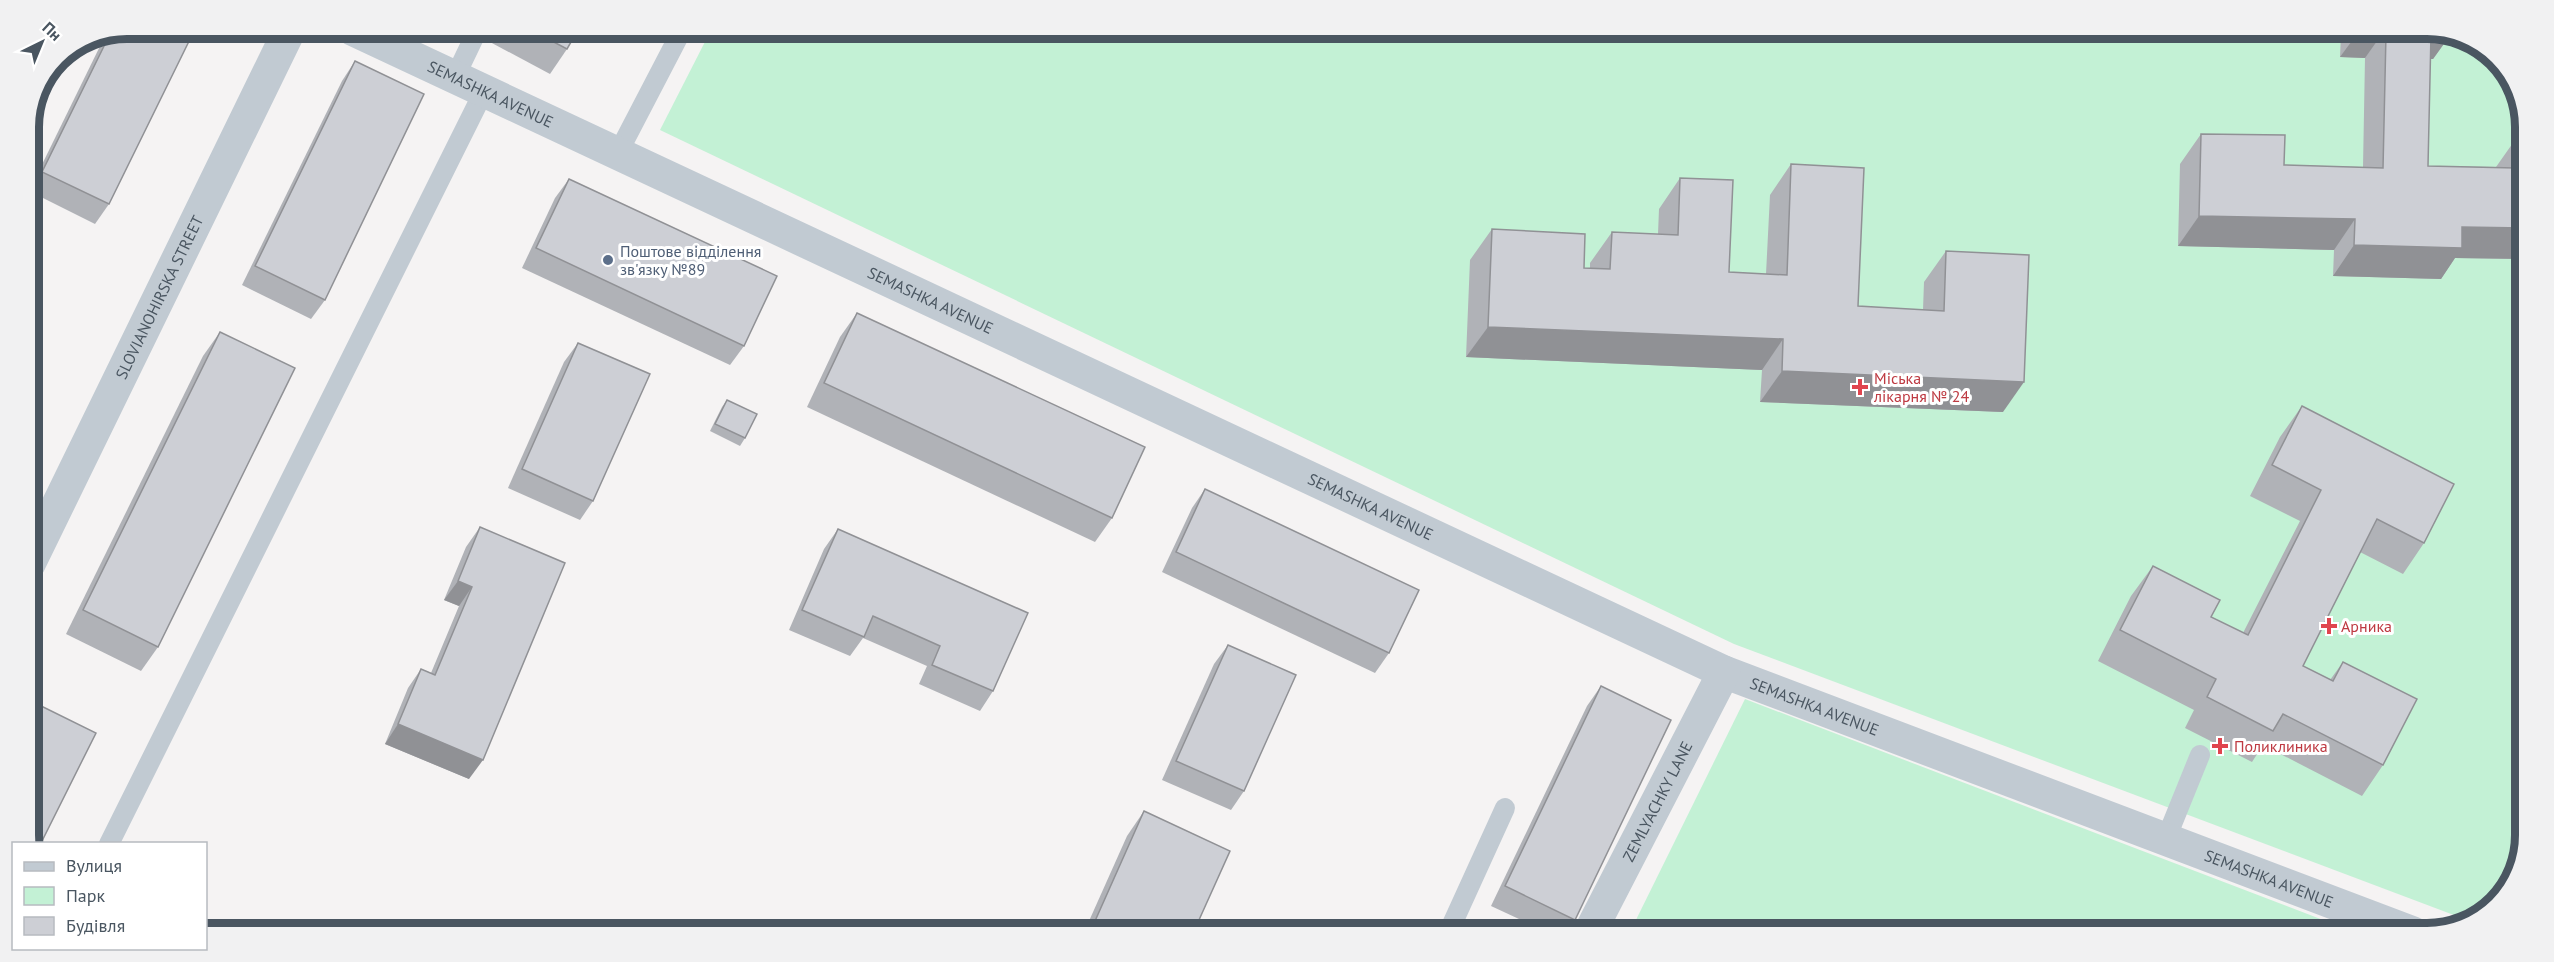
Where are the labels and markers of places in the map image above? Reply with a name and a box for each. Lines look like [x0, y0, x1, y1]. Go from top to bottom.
place label: Поштове відділення зв'язку №89 [620, 241, 761, 279]
marker: Поштове відділення зв'язку №89 [601, 253, 615, 267]
place label: Міська лікарня № 24 [1873, 368, 1969, 406]
marker: Міська лікарня № 24 [1851, 378, 1869, 396]
place label: Арника [2341, 616, 2392, 636]
marker: Арника [2322, 619, 2336, 633]
place label: Поликлиника [2234, 736, 2328, 756]
marker: Поликлиника [2211, 737, 2229, 755]

